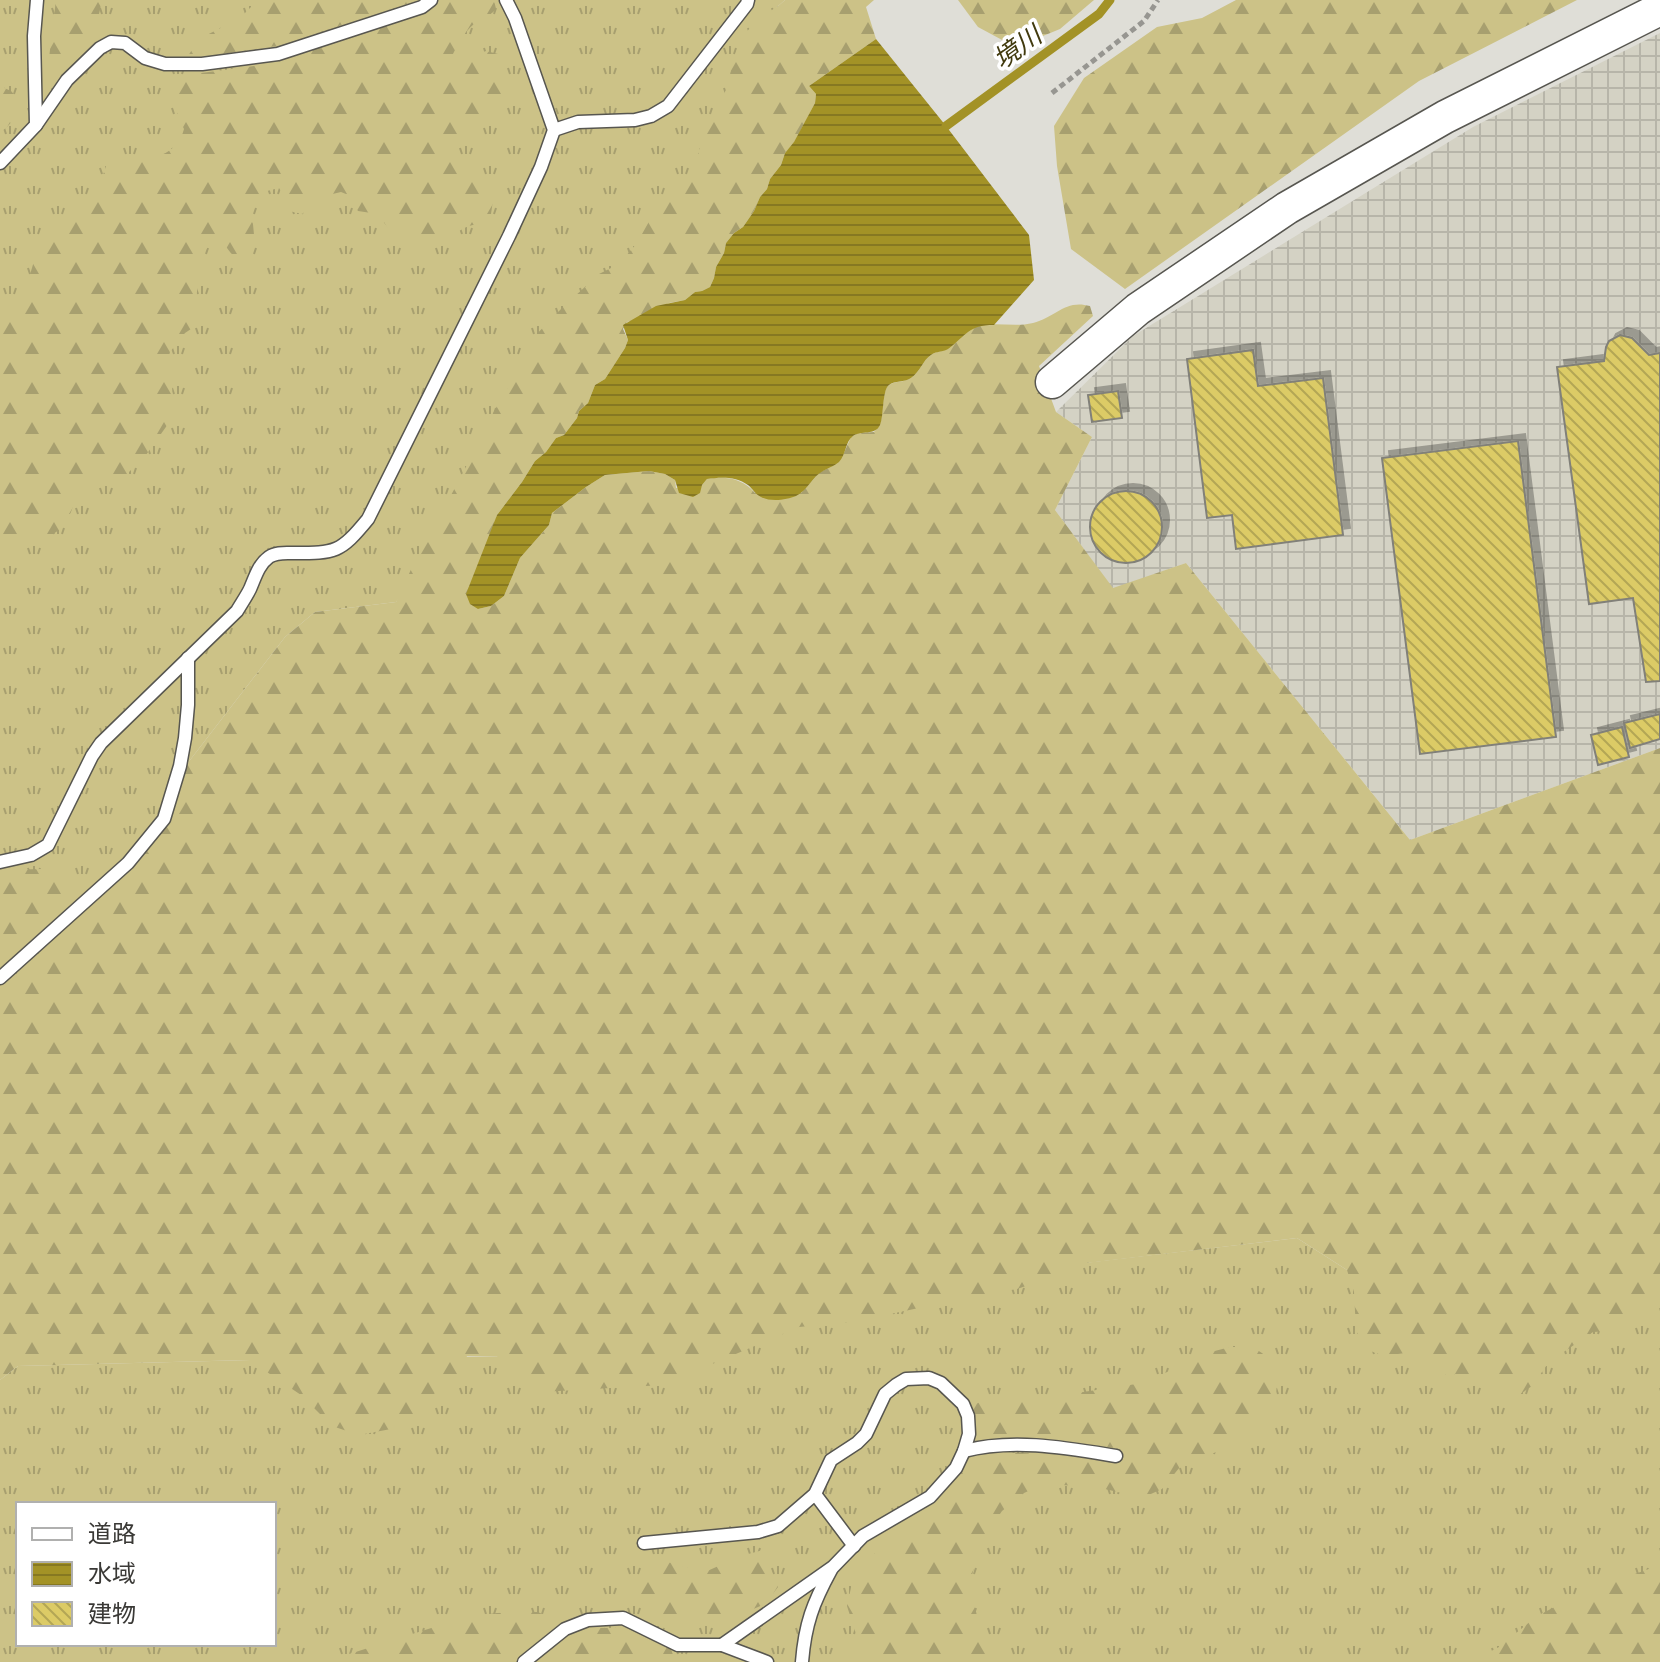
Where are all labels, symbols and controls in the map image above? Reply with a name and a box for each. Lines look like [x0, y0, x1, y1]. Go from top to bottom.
water label: 境川 [986, 17, 1050, 76]
legend [16, 1502, 276, 1646]
text: 道路 [88, 1518, 136, 1549]
text: 水域 [88, 1558, 136, 1589]
text: 建物 [88, 1598, 136, 1629]

